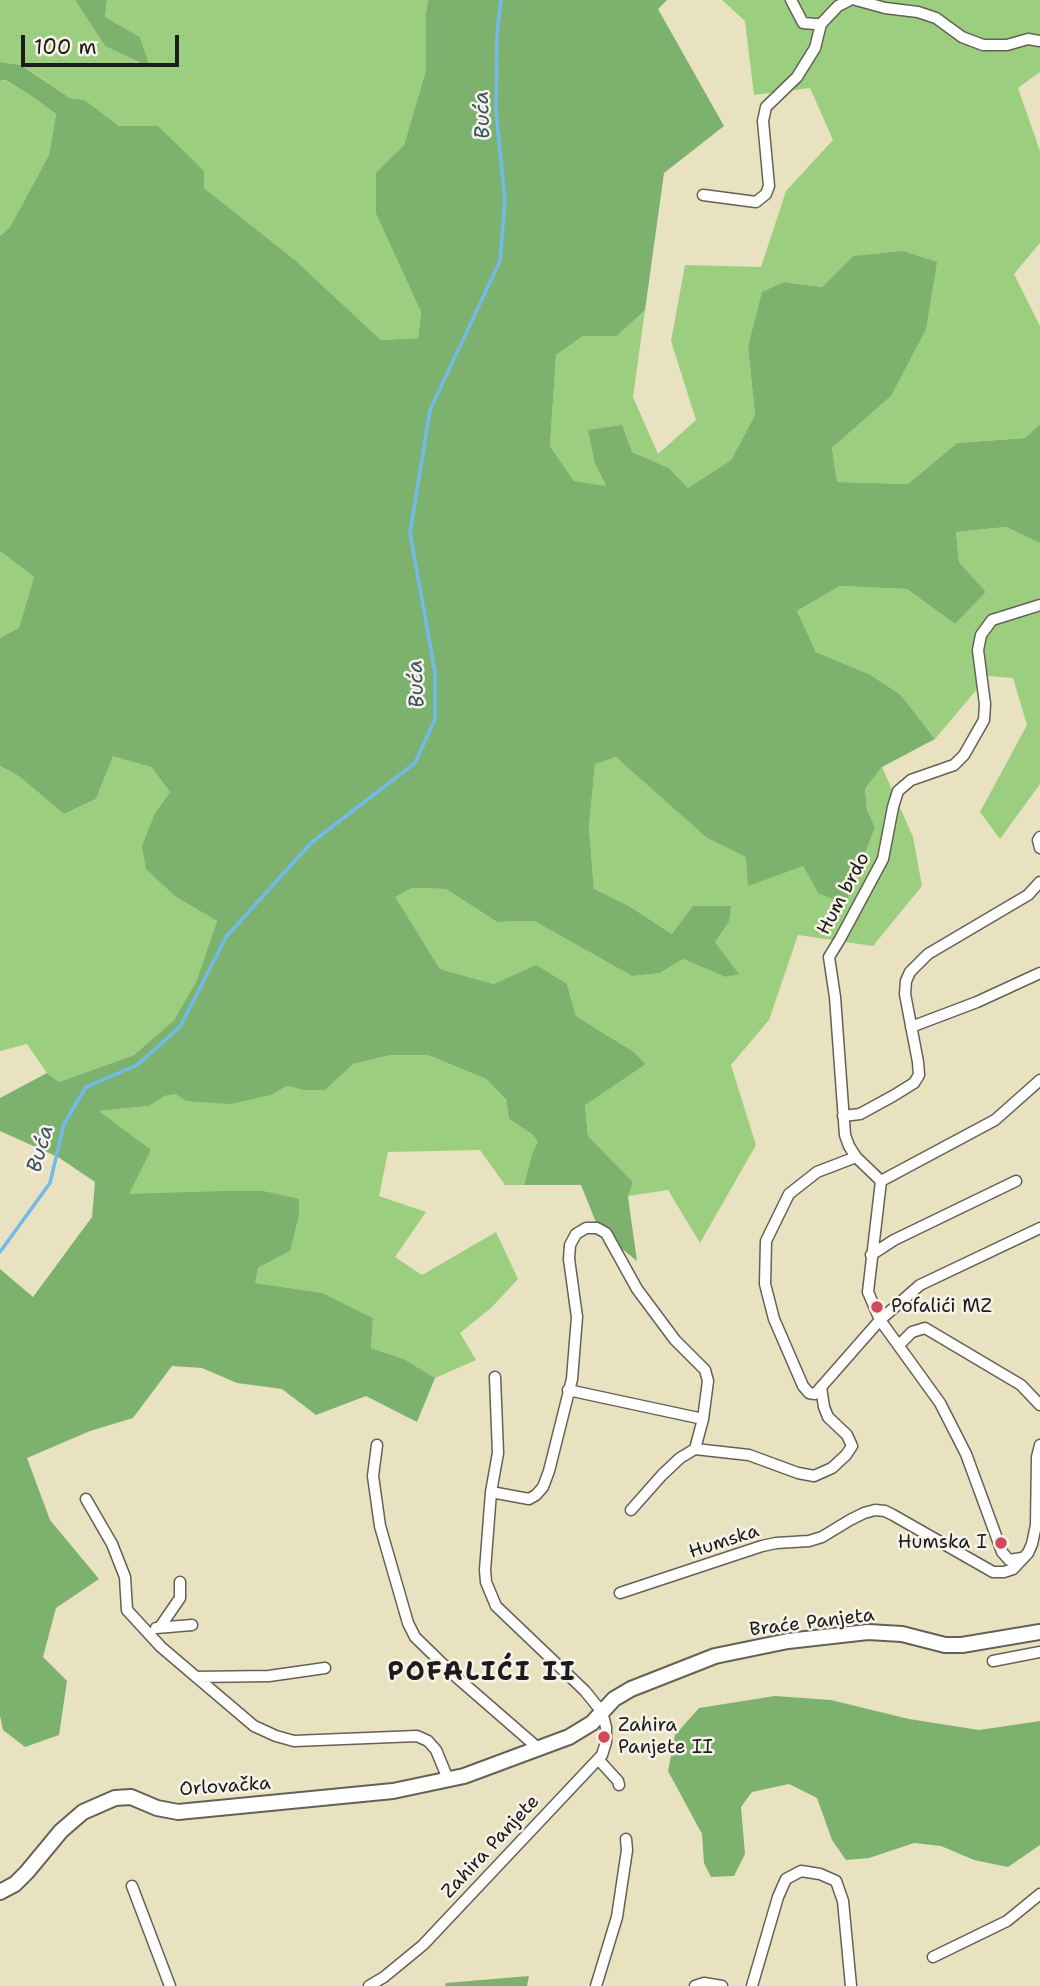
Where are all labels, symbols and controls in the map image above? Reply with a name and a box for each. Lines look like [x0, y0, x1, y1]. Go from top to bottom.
scale bar [24, 21, 182, 65]
text: 100 m [34, 33, 97, 61]
water label: Buća [470, 91, 496, 139]
water label: Buća [403, 659, 431, 709]
street label: Hum brdo [813, 849, 875, 939]
water label: Buća [22, 1123, 60, 1175]
place label: Pofalići MZ [891, 1296, 992, 1318]
marker: Pofalići MZ [869, 1299, 885, 1315]
street label: Humska [686, 1520, 762, 1564]
place label: Humska I [898, 1532, 987, 1554]
marker: Humska I [993, 1535, 1009, 1551]
street label: Braće Panjeta [748, 1604, 876, 1642]
district label: POFALIĆI II [389, 1657, 575, 1689]
place label: Zahira Panjete II [618, 1715, 713, 1759]
marker: Zahira Panjete II [596, 1729, 612, 1745]
street label: Orlovačka [178, 1772, 272, 1802]
street label: Zahira Panjete [437, 1791, 545, 1903]

